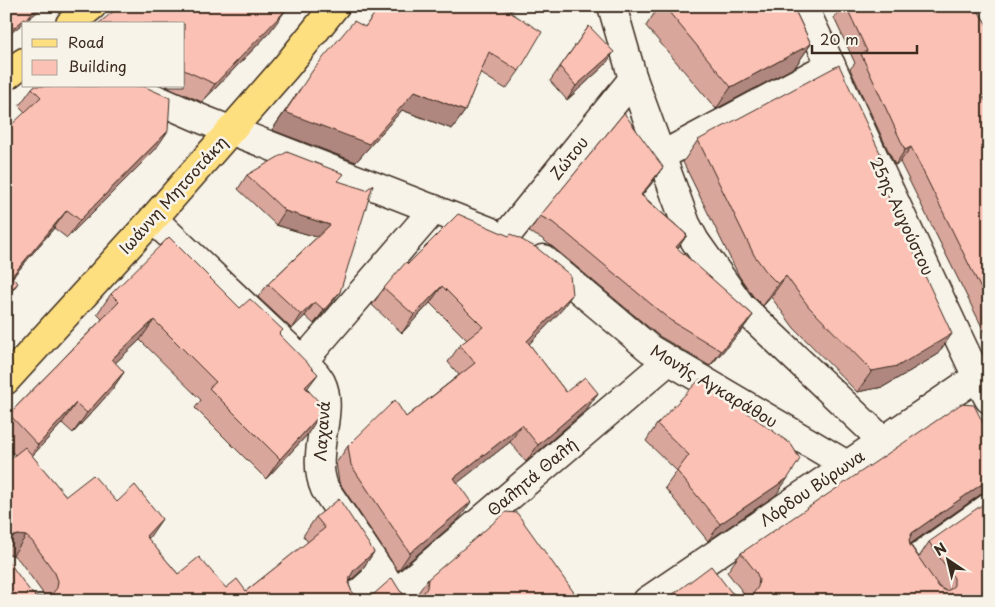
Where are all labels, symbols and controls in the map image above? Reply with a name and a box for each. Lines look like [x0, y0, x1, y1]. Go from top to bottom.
legend [22, 22, 185, 88]
scale bar [812, 22, 918, 54]
text: 20 m [820, 27, 859, 50]
text: Road [68, 30, 104, 53]
text: Building [68, 54, 127, 77]
street label: Ιωάννη Μητσοτάκη [113, 130, 232, 259]
street label: Ζώτου [543, 130, 593, 184]
street label: 25ης Αυγούστου [865, 152, 941, 279]
street label: Μονής Αγκαράθου [646, 338, 783, 433]
street label: Λαχανά [307, 400, 335, 462]
street label: Θαλητά Θαλή [481, 431, 581, 521]
street label: Λόρδου Βύρωνα [754, 443, 869, 531]
north arrow [922, 534, 972, 584]
text: N [930, 537, 951, 561]

